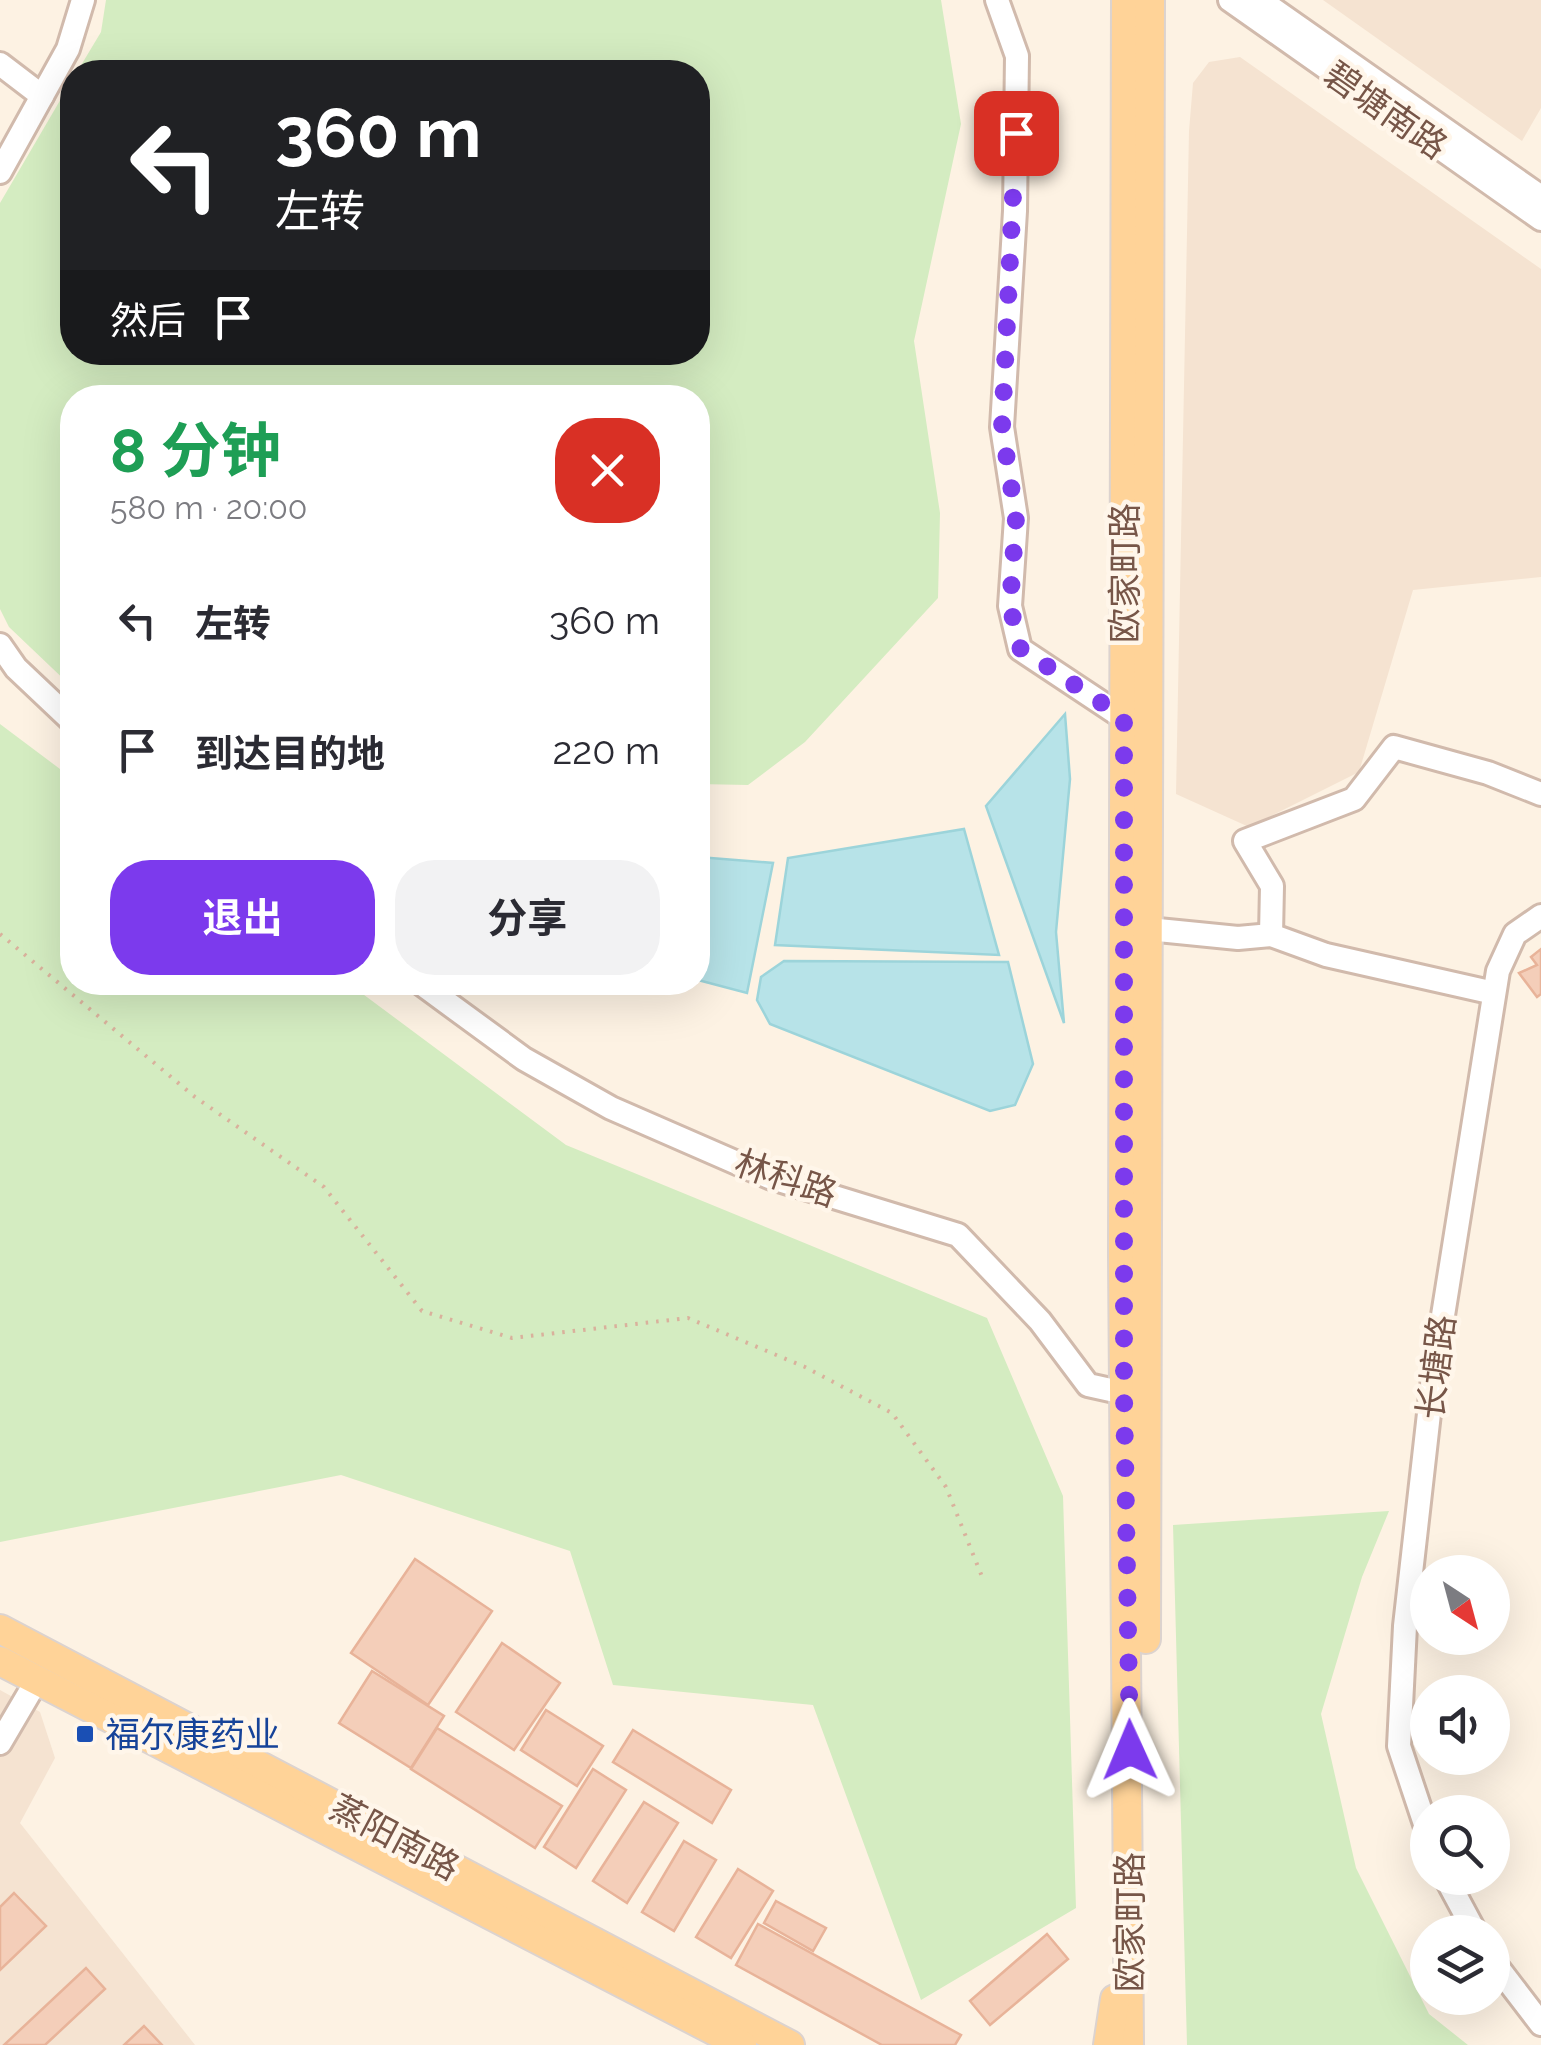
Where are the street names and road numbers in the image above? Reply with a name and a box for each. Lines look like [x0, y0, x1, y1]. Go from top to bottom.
street label: 碧塘南路 [1317, 53, 1455, 167]
street label: 欧家町路 [1104, 503, 1145, 643]
street label: 林科路 [730, 1142, 842, 1214]
street label: 长塘路 [1409, 1312, 1463, 1422]
street label: 蒸阳南路 [324, 1786, 466, 1888]
street label: 欧家町路 [1109, 1852, 1150, 1992]

